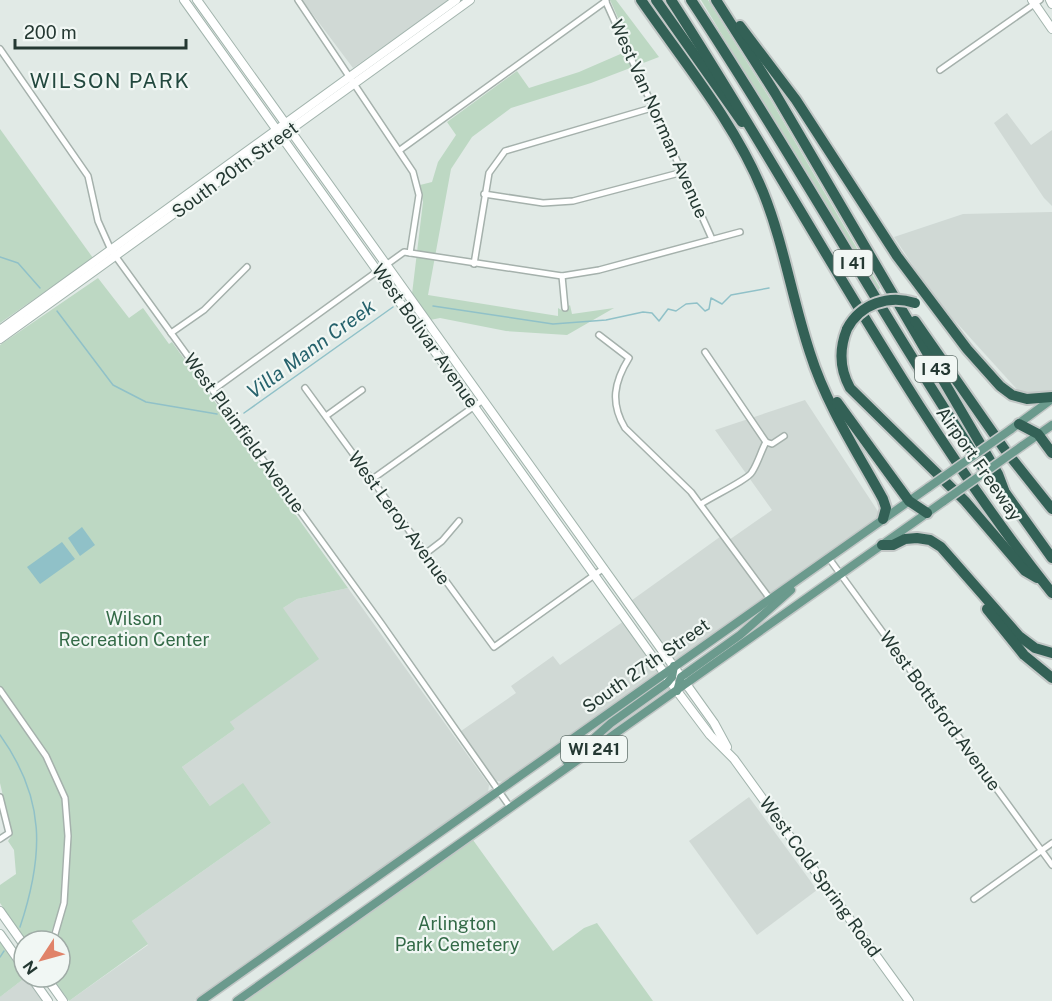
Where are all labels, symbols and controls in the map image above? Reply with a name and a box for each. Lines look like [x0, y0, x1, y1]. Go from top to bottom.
scale bar [15, 12, 186, 50]
street label: West Van Norman Avenue [606, 16, 713, 221]
text: 200 m [24, 22, 77, 43]
district label: WILSON PARK [30, 68, 190, 93]
street label: South 20th Street [168, 117, 302, 222]
road number: I 41 [834, 250, 872, 276]
street label: West Bolivar Avenue [368, 260, 483, 412]
water label: Villa Mann Creek [242, 294, 380, 404]
street label: West Plainfield Avenue [180, 349, 309, 516]
road number: I 43 [915, 356, 957, 382]
street label: Airport Freeway [932, 403, 1027, 525]
street label: West Leroy Avenue [344, 447, 455, 588]
park label: Wilson Recreation Center [58, 608, 210, 650]
street label: South 27th Street [578, 614, 713, 717]
street label: West Bottsford Avenue [876, 627, 1005, 794]
road number: WI 241 [561, 736, 627, 762]
street label: West Cold Spring Road [755, 793, 885, 961]
park label: Arlington Park Cemetery [395, 913, 520, 955]
north arrow [12, 929, 72, 989]
text: N [19, 957, 42, 978]

